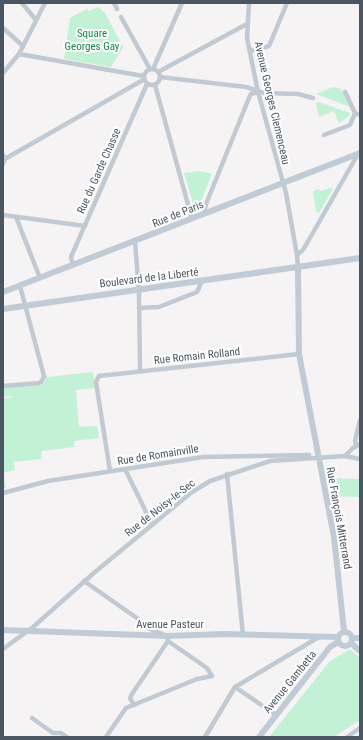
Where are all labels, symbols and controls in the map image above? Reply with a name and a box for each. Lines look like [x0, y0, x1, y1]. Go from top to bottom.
park label: Square Georges Gay [65, 27, 120, 53]
street label: Avenue Georges Clemenceau [251, 40, 293, 166]
street label: Rue du Garde Chasse [74, 126, 124, 216]
street label: Rue de Paris [150, 198, 206, 230]
street label: Boulevard de la Liberté [99, 265, 199, 291]
street label: Rue Romain Rolland [153, 345, 241, 367]
street label: Rue de Romainville [116, 442, 200, 468]
street label: Rue François Mitterrand [324, 466, 354, 570]
street label: Rue de Noisy-le-Sec [122, 477, 198, 539]
street label: Avenue Pasteur [136, 618, 204, 631]
street label: Avenue Gambetta [261, 648, 319, 716]

